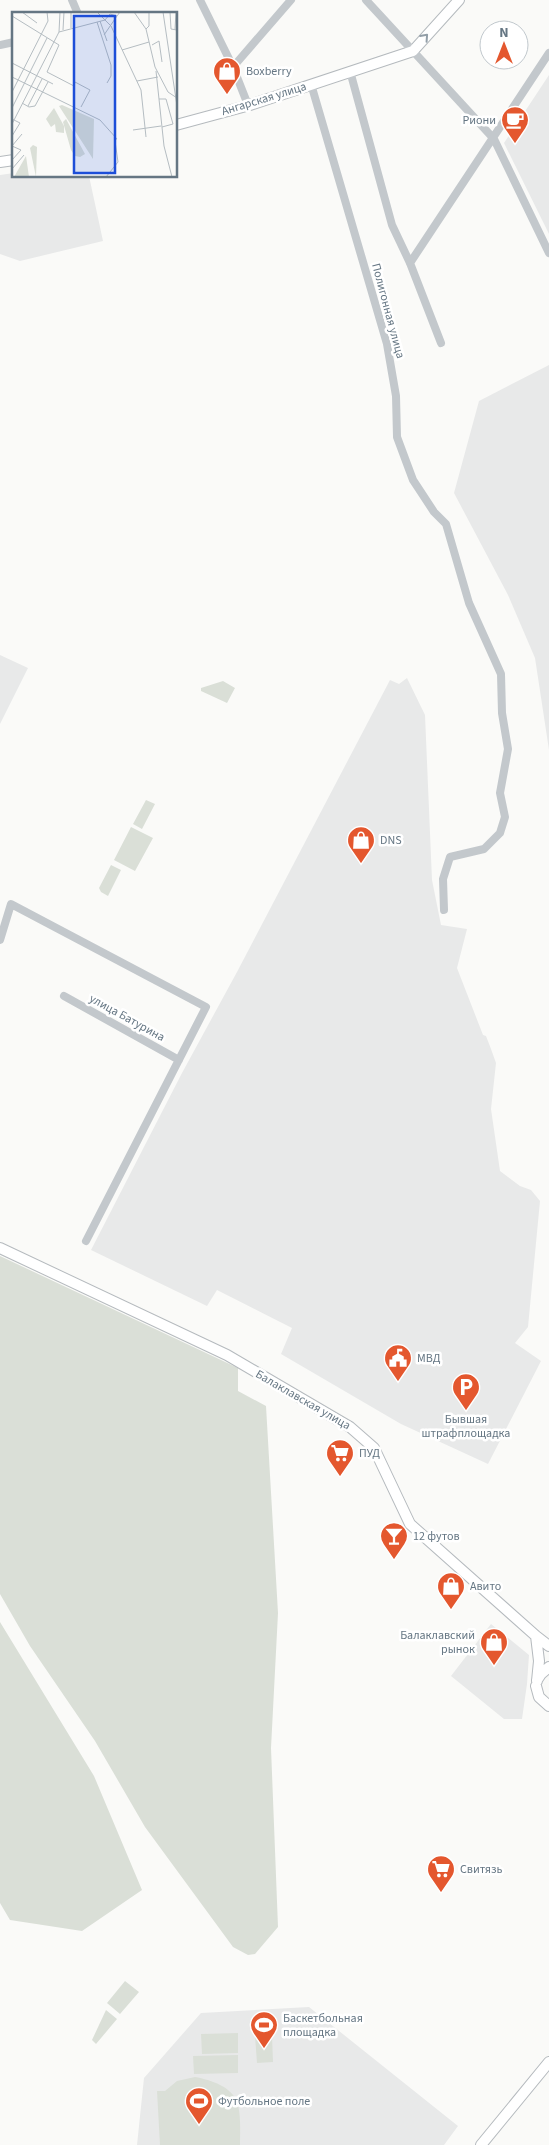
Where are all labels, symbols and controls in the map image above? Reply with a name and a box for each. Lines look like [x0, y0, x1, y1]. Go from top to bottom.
inset map [12, 12, 178, 178]
north arrow [479, 20, 529, 70]
text: N [499, 23, 509, 43]
one-way arrow [419, 34, 428, 43]
shop icon: Boxberry [212, 56, 242, 95]
place label: Boxberry [246, 63, 292, 80]
street label: Ангарская улица [219, 78, 309, 120]
cafe icon: Риони [500, 105, 530, 144]
place label: Риони [462, 112, 496, 129]
street label: Полигонная улица [367, 262, 409, 360]
shop icon: DNS [346, 825, 376, 864]
place label: DNS [380, 832, 402, 849]
street label: улица Батурина [86, 990, 168, 1046]
public building icon: МВД [383, 1343, 413, 1382]
place label: МВД [417, 1350, 441, 1367]
street label: Балаклавская улица [252, 1366, 354, 1434]
parking icon: Бывшая штрафплощадка [451, 1372, 481, 1411]
place label: Бывшая штрафплощадка [422, 1411, 510, 1442]
supermarket icon: ПУД [325, 1438, 355, 1477]
place label: ПУД [359, 1445, 380, 1462]
bar icon: 12 футов [379, 1521, 409, 1560]
place label: 12 футов [413, 1528, 460, 1545]
shop icon: Авито [436, 1571, 466, 1610]
place label: Авито [470, 1578, 501, 1595]
place label: Балаклавский рынок [400, 1627, 475, 1658]
shop icon: Балаклавский рынок [479, 1627, 509, 1666]
supermarket icon: Свитязь [426, 1854, 456, 1893]
place label: Свитязь [460, 1861, 502, 1878]
sports icon: Баскетбольная площадка [249, 2010, 279, 2049]
place label: Баскетбольная площадка [283, 2010, 363, 2041]
sports icon: Футбольное поле [184, 2086, 214, 2125]
place label: Футбольное поле [218, 2093, 310, 2110]

